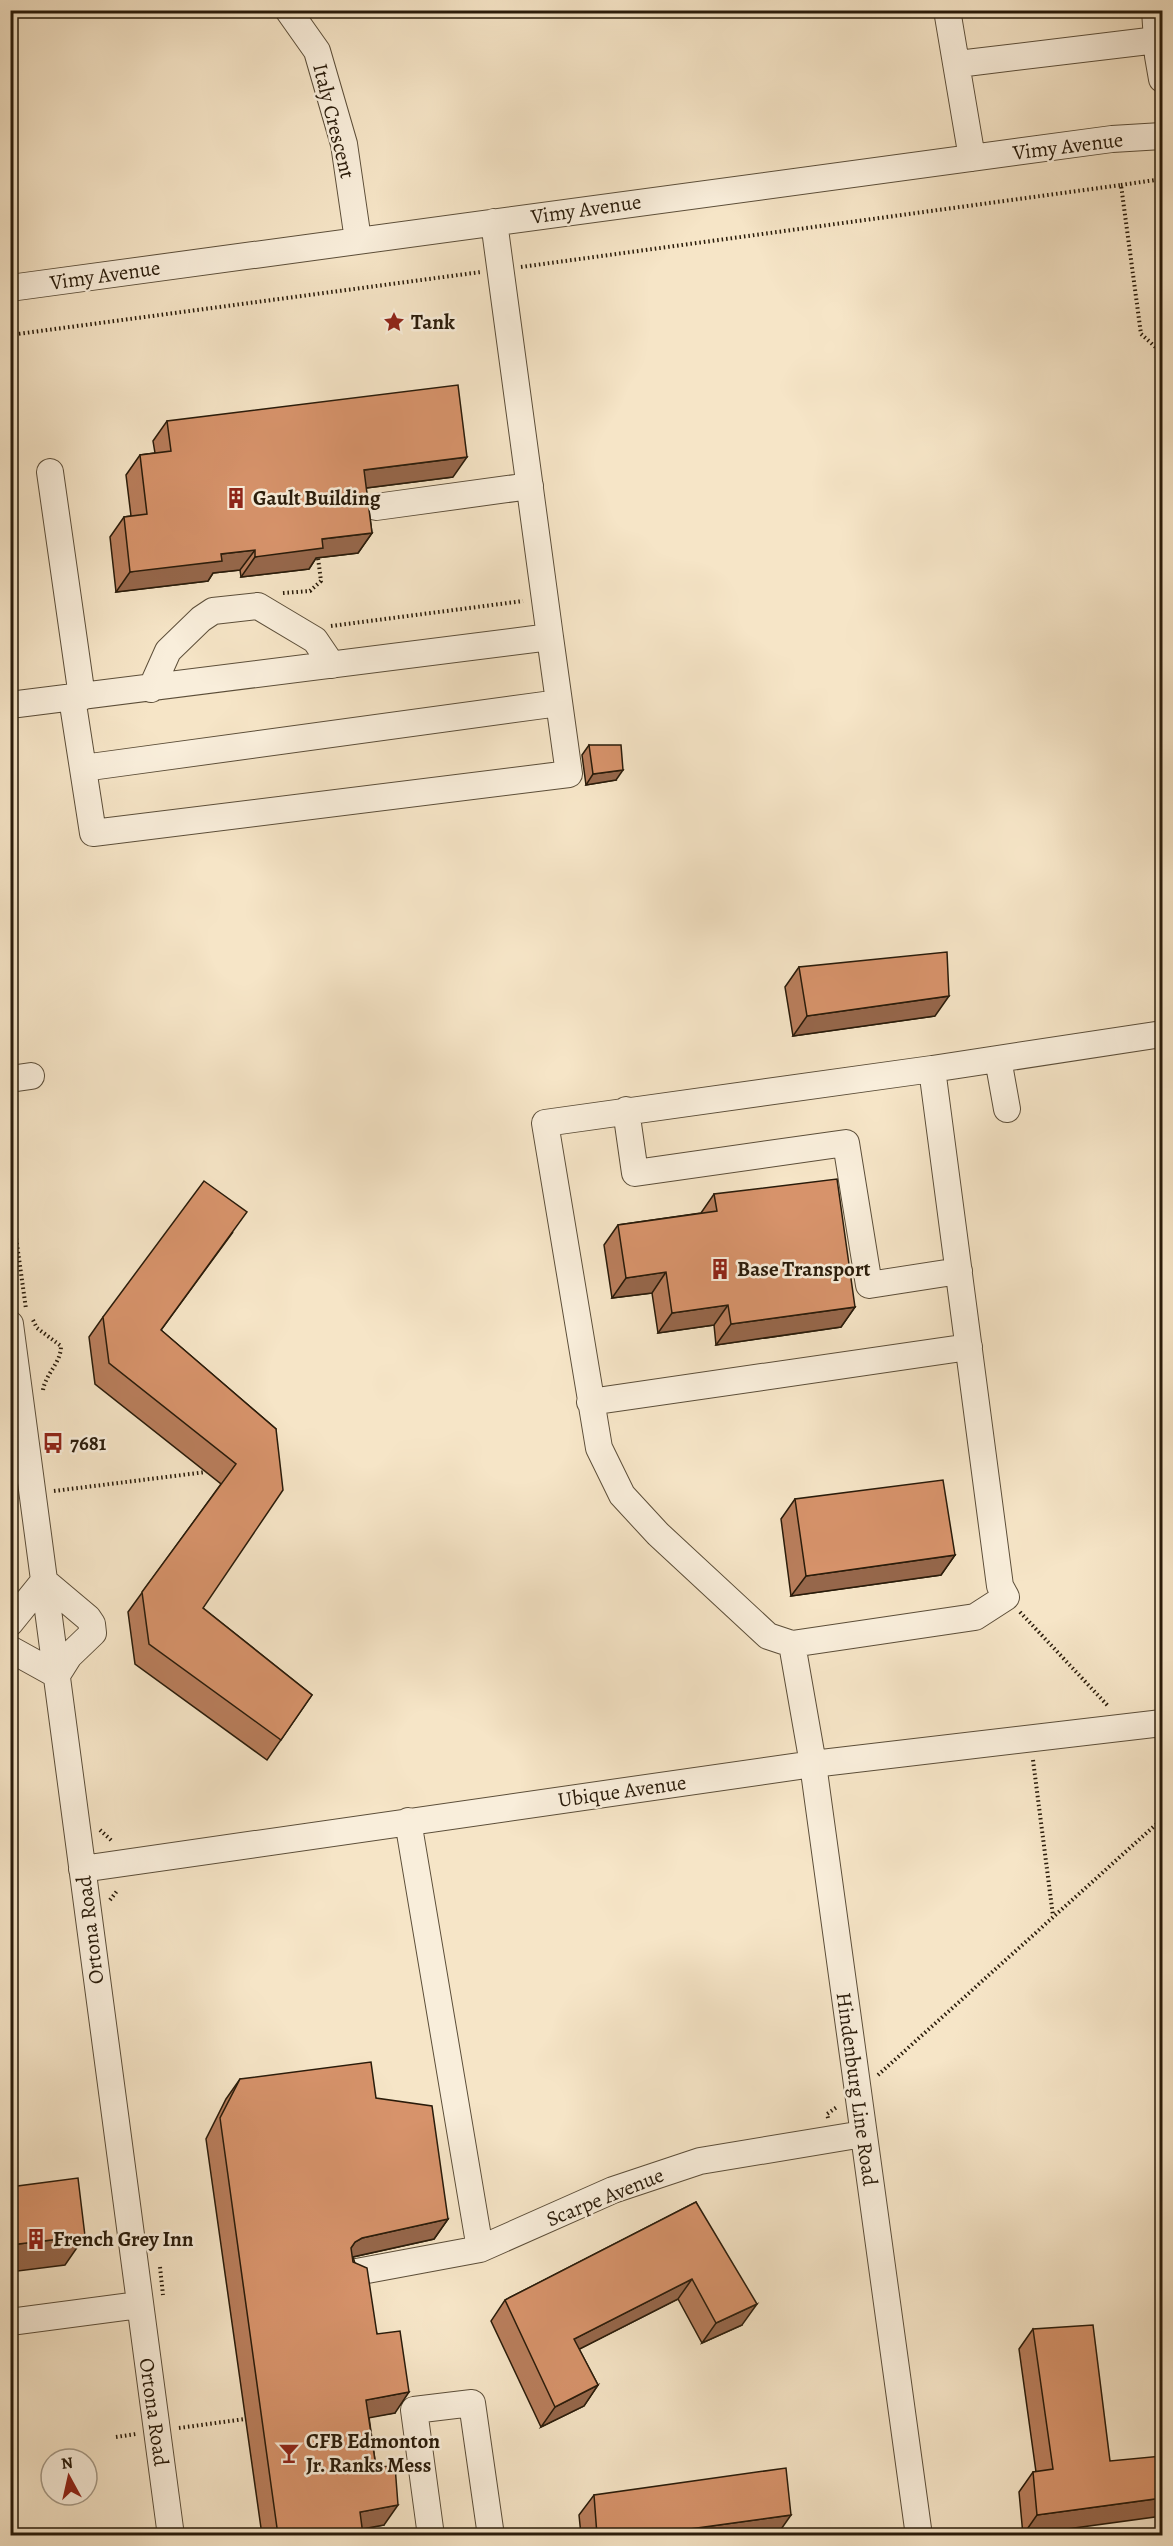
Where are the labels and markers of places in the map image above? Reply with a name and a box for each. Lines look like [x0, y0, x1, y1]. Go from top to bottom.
place label: Tank [411, 308, 455, 336]
place icon: Tank [382, 310, 406, 334]
place label: Gault Building [253, 484, 381, 512]
building icon: Gault Building [224, 486, 248, 510]
place label: Base Transport [737, 1255, 871, 1283]
building icon: Base Transport [708, 1257, 732, 1281]
place label: 7681 [70, 1429, 107, 1457]
bus stop icon: 7681 [41, 1431, 65, 1455]
place label: French Grey Inn [53, 2225, 194, 2253]
building icon: French Grey Inn [24, 2227, 48, 2251]
place label: CFB Edmonton Jr. Ranks Mess [306, 2427, 440, 2479]
bar icon: CFB Edmonton Jr. Ranks Mess [277, 2441, 301, 2465]

